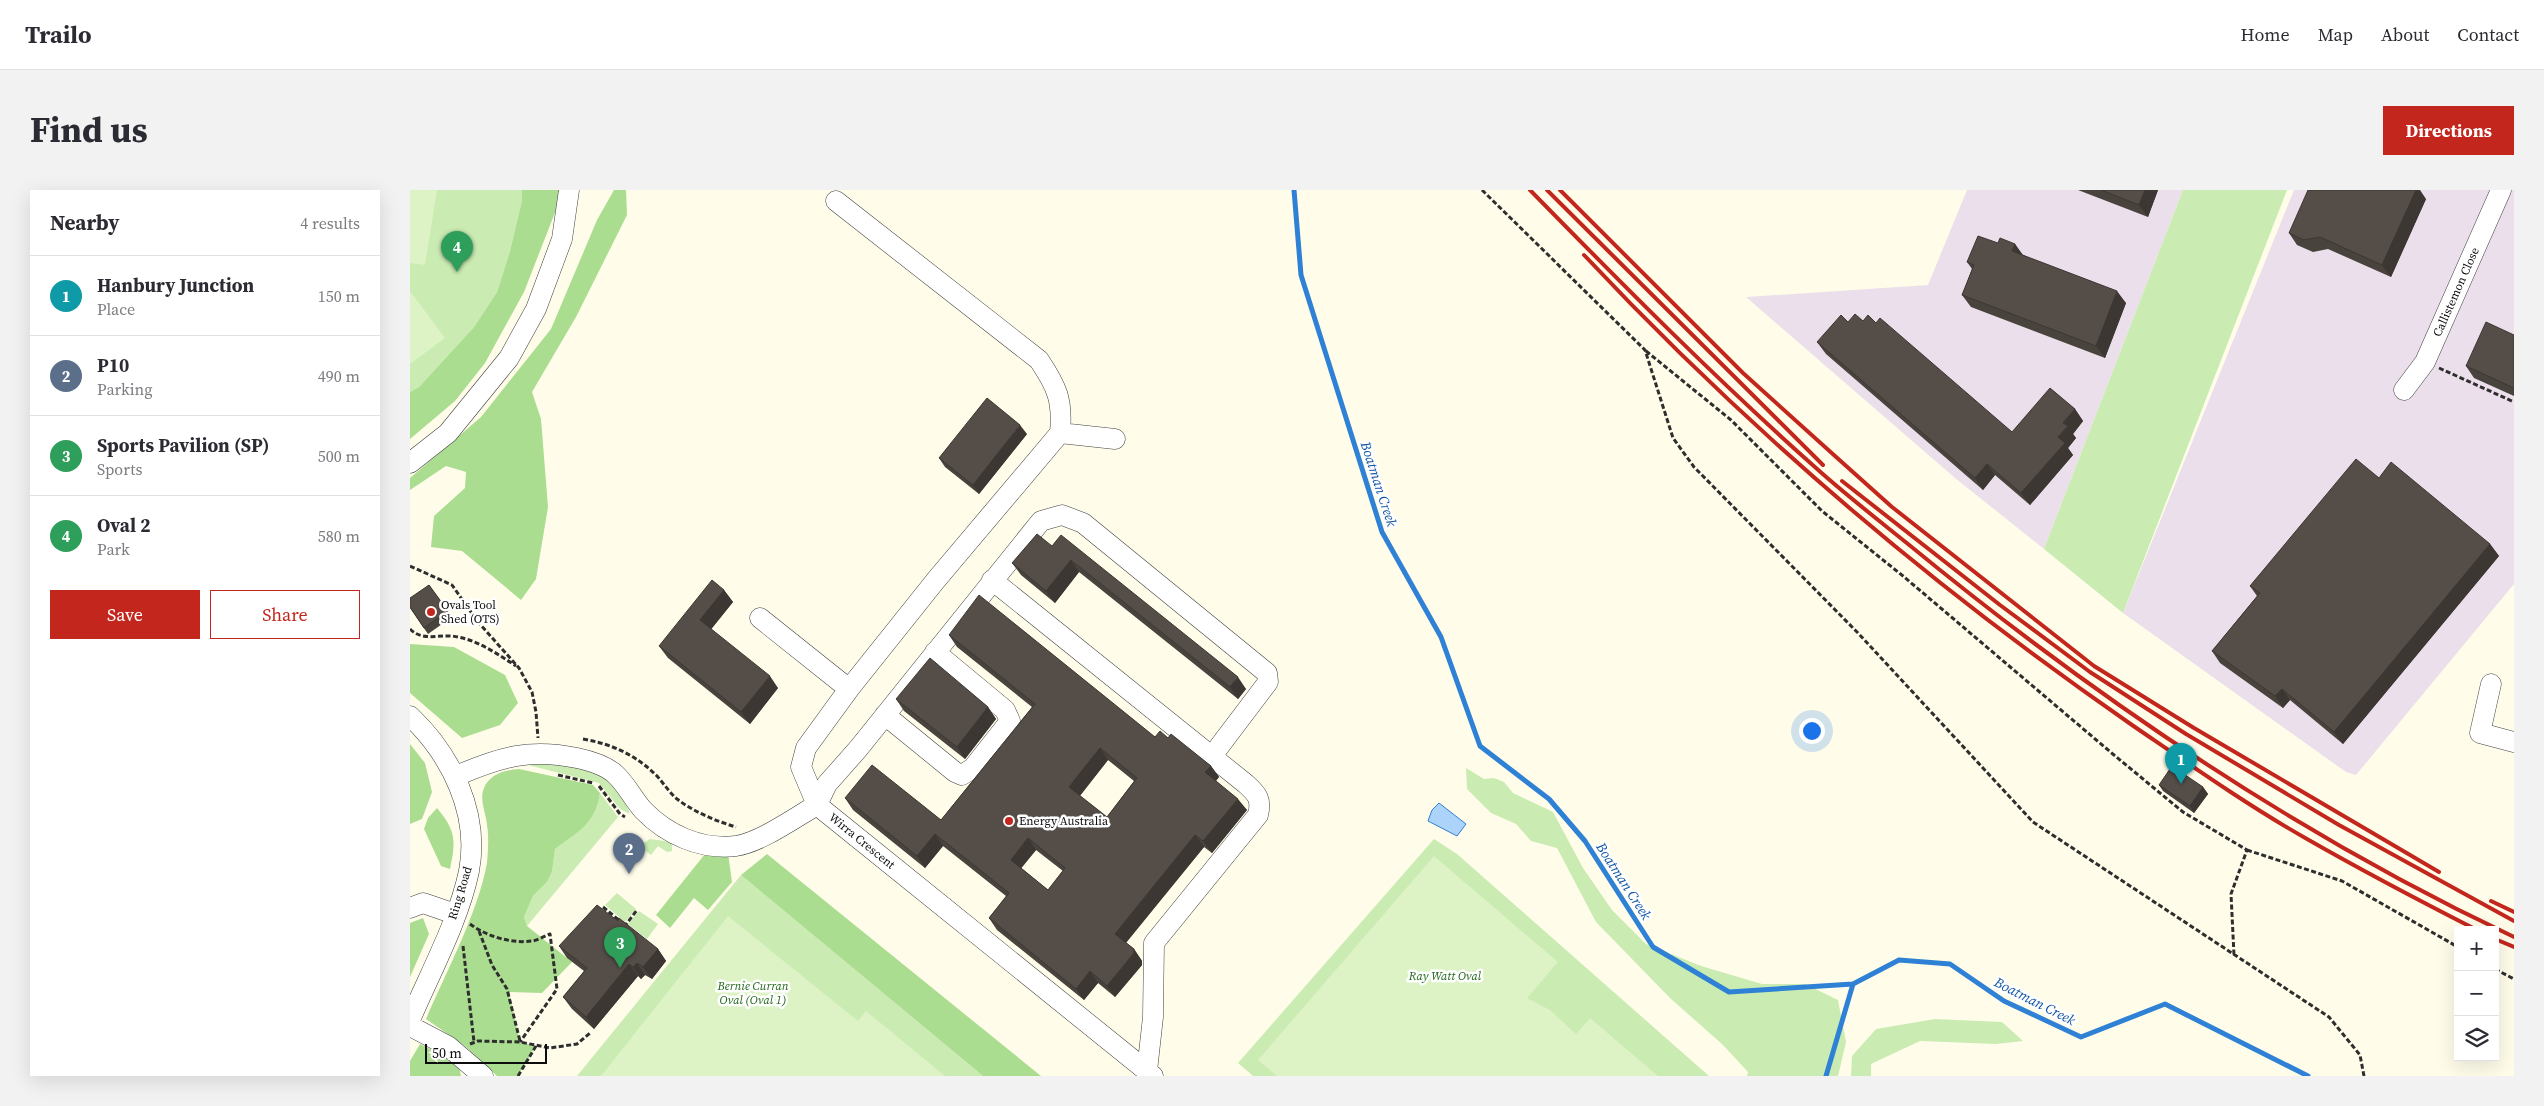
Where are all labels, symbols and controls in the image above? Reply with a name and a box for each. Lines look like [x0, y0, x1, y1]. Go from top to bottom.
text: Trailo [25, 18, 92, 51]
text: Home [2241, 22, 2290, 47]
text: Map [2318, 22, 2353, 47]
text: About [2381, 22, 2429, 47]
text: Contact [2457, 22, 2519, 47]
text: Find us [30, 106, 148, 154]
button: Directions [2383, 106, 2514, 155]
text: Nearby [50, 208, 120, 237]
text: 4 results [300, 212, 360, 234]
pin: 4 [441, 231, 473, 272]
street label: Callistemon Close [2429, 245, 2483, 339]
text: Hanbury Junction [97, 272, 254, 298]
text: 1 [62, 285, 70, 307]
text: 150 m [318, 285, 360, 307]
text: Place [97, 298, 135, 320]
text: P10 [97, 352, 129, 378]
text: 2 [62, 365, 70, 387]
text: 490 m [318, 365, 360, 387]
text: Parking [97, 378, 153, 400]
text: Sports Pavilion (SP) [97, 432, 269, 458]
water label: Boatman Creek [1355, 438, 1402, 530]
text: 3 [62, 445, 70, 467]
text: 500 m [318, 445, 360, 467]
text: Sports [97, 458, 142, 480]
text: Oval 2 [97, 512, 150, 538]
text: 4 [62, 525, 70, 547]
text: 580 m [318, 525, 360, 547]
text: Park [97, 538, 130, 560]
button: Save [50, 590, 200, 639]
button: Share [210, 590, 360, 639]
place label: Ovals Tool Shed (OTS) [441, 597, 500, 627]
marker: Ovals Tool Shed (OTS) [425, 606, 437, 618]
your location [1799, 718, 1825, 744]
pin: 1 [2165, 743, 2197, 784]
street label: Wirra Crescent [826, 809, 898, 873]
place label: Energy Australia [1019, 813, 1109, 829]
marker: Energy Australia [1003, 815, 1015, 827]
pin: 2 [613, 833, 645, 874]
water label: Boatman Creek [1591, 838, 1657, 924]
street label: Ring Road [444, 864, 476, 922]
map controls [2454, 926, 2499, 1061]
button: + [2454, 926, 2499, 971]
pin: 3 [604, 927, 636, 968]
park label: Ray Watt Oval [1408, 968, 1482, 984]
button: − [2454, 971, 2499, 1016]
water label: Boatman Creek [1990, 972, 2079, 1030]
park label: Bernie Curran Oval (Oval 1) [717, 978, 789, 1008]
button: layers [2454, 1016, 2499, 1061]
scale bar [425, 1041, 548, 1064]
text: 50 m [432, 1043, 462, 1063]

